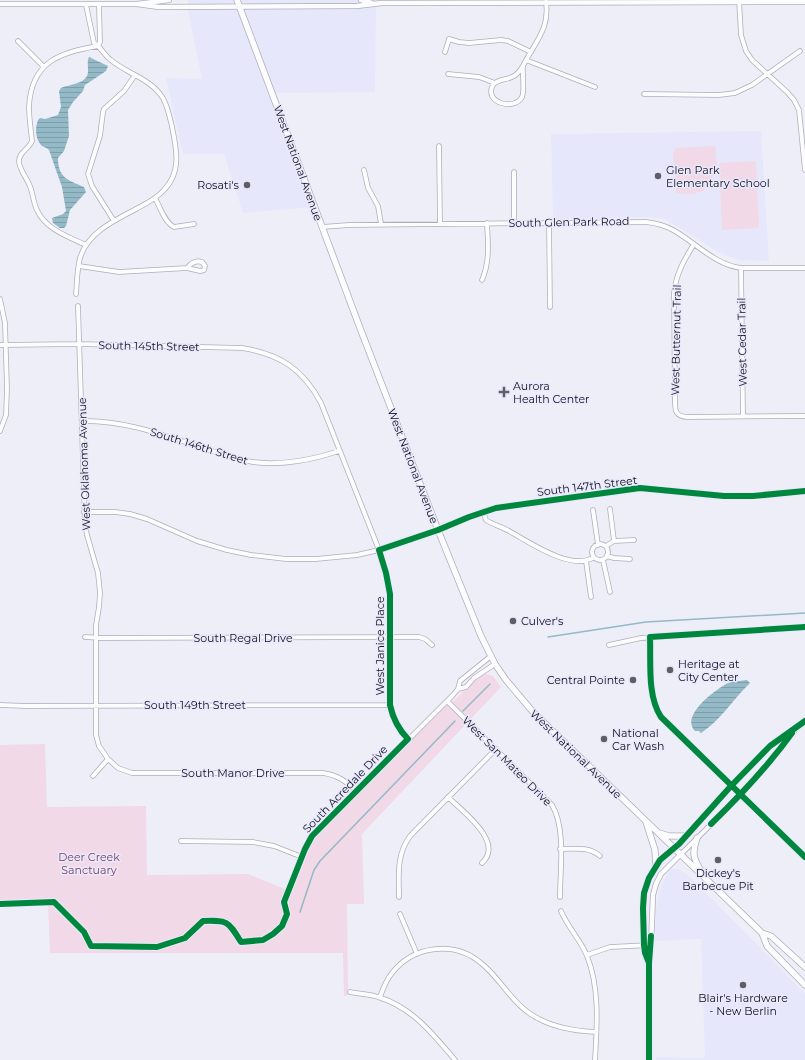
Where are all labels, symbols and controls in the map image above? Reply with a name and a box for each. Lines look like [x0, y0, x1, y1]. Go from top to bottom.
street label: West National Avenue [271, 103, 326, 223]
place label: Glen Park Elementary School [666, 163, 770, 190]
marker: Glen Park Elementary School [653, 171, 663, 181]
place label: Rosati's [197, 178, 240, 192]
marker: Rosati's [242, 180, 252, 190]
street label: South Glen Park Road [508, 214, 630, 230]
street label: West Butternut Trail [668, 284, 684, 396]
street label: West Cedar Trail [734, 297, 750, 387]
street label: South 145th Street [98, 338, 200, 354]
place label: Aurora Health Center [513, 379, 590, 406]
marker: Aurora Health Center [498, 386, 510, 398]
street label: West Oklahoma Avenue [75, 397, 93, 531]
street label: West National Avenue [385, 407, 442, 526]
street label: South 146th Street [148, 424, 250, 468]
street label: South 147th Street [536, 473, 638, 499]
street label: West Janice Place [373, 596, 387, 696]
place label: Culver's [521, 614, 564, 628]
marker: Culver's [508, 616, 518, 626]
street label: South Regal Drive [193, 631, 293, 645]
place label: Heritage at City Center [678, 657, 740, 684]
marker: Heritage at City Center [665, 665, 675, 675]
place label: Central Pointe [547, 673, 625, 687]
marker: Central Pointe [628, 675, 638, 685]
street label: South 149th Street [144, 698, 246, 712]
street label: West National Avenue [527, 707, 625, 802]
street label: West San Mateo Drive [459, 713, 555, 809]
place label: National Car Wash [612, 726, 664, 753]
marker: National Car Wash [599, 734, 609, 744]
street label: South Acredale Drive [300, 742, 391, 836]
street label: South Manor Drive [181, 766, 285, 780]
park label: Deer Creek Sanctuary [58, 850, 120, 877]
marker: Dickey's Barbecue Pit [713, 855, 723, 865]
place label: Dickey's Barbecue Pit [682, 866, 754, 893]
marker: Blair's Hardware - New Berlin [738, 980, 748, 990]
place label: Blair's Hardware - New Berlin [698, 991, 788, 1018]

